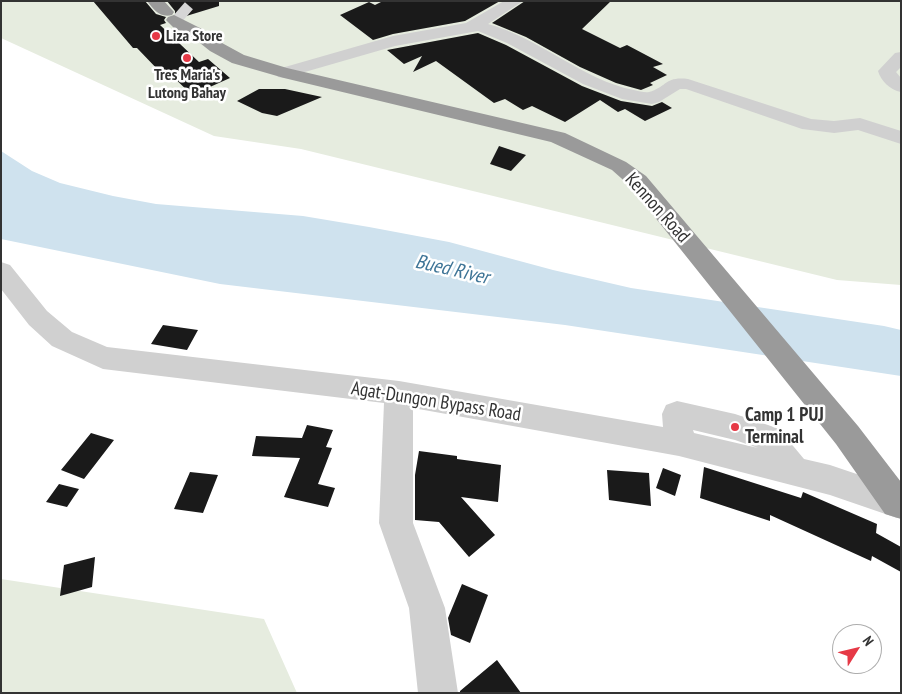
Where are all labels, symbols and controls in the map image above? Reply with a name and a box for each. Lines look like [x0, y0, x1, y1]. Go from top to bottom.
place label: Liza Store [166, 26, 223, 46]
marker: Liza Store [150, 30, 162, 42]
marker: Tres Maria's Lutong Bahay [181, 52, 193, 64]
place label: Tres Maria's Lutong Bahay [148, 65, 226, 103]
street label: Kennon Road [620, 168, 694, 248]
water label: Bued River [413, 250, 491, 290]
street label: Agat-Dungon Bypass Road [350, 377, 522, 427]
place label: Camp 1 PUJ Terminal [745, 405, 824, 449]
marker: Camp 1 PUJ Terminal [729, 421, 741, 433]
north arrow [832, 624, 882, 674]
text: N [859, 632, 878, 649]

